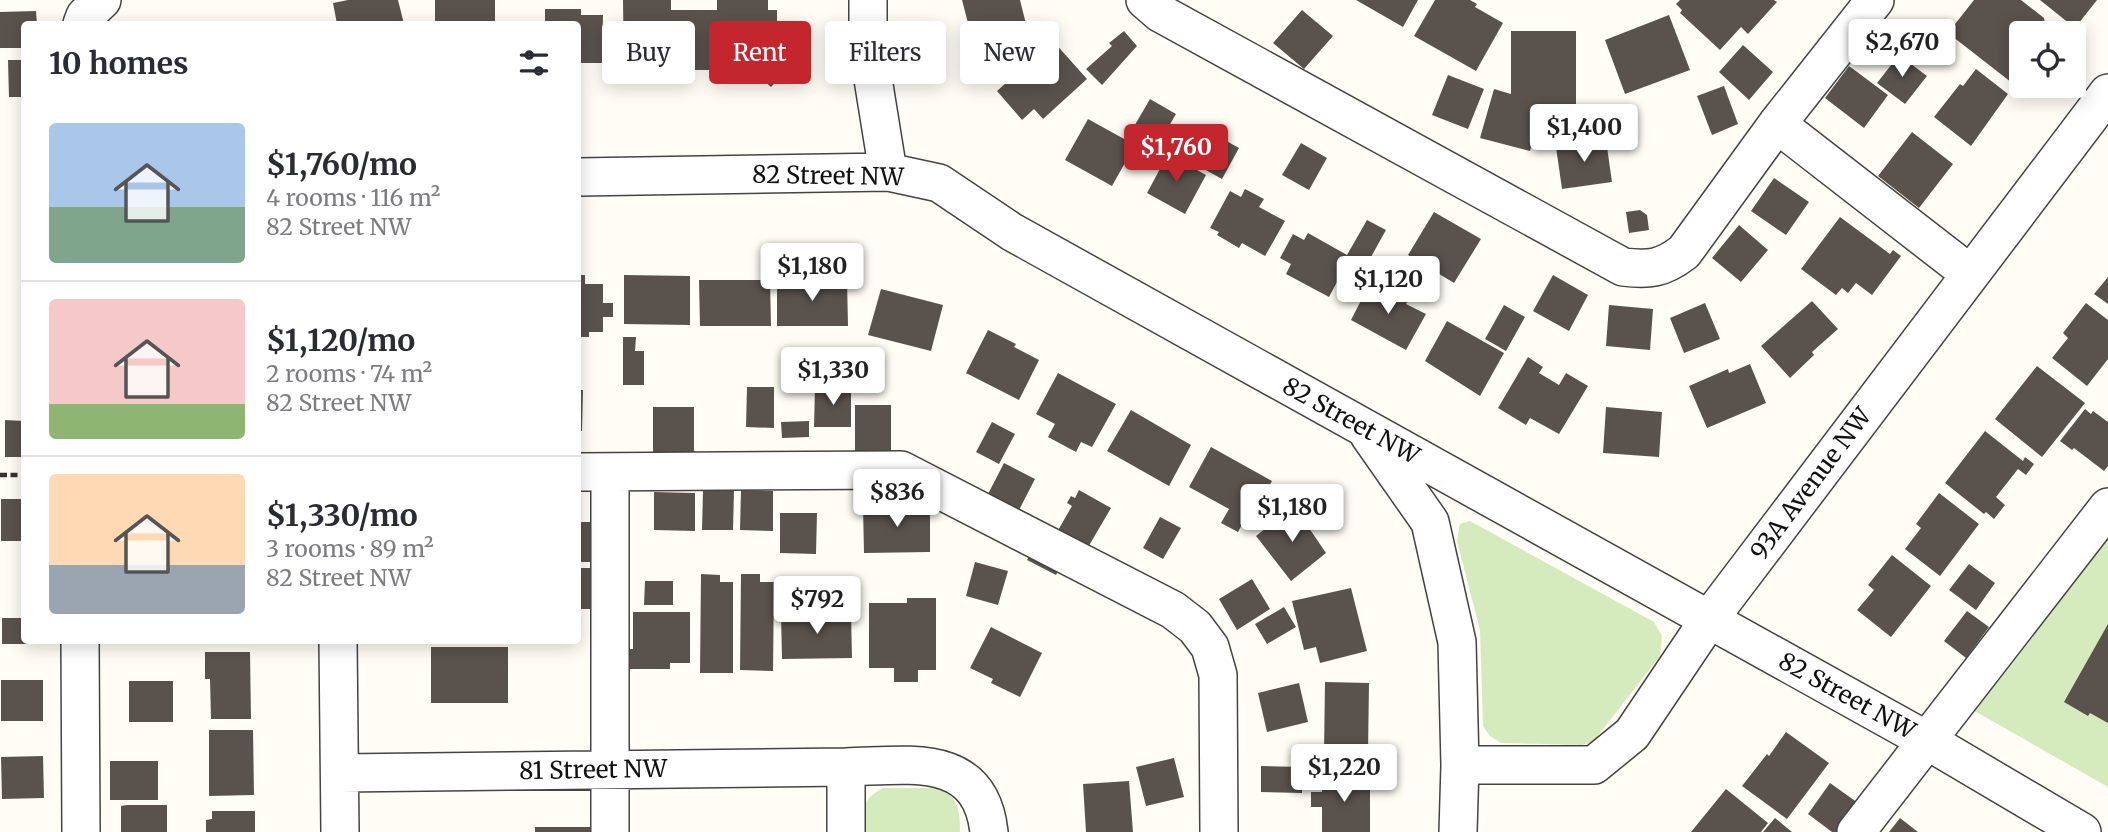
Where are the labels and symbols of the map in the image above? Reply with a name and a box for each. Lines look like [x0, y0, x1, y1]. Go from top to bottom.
pin: $2,670 [1845, 20, 1959, 79]
pin: $1,400 [1527, 104, 1641, 164]
pin: $1,760 [1119, 124, 1233, 184]
street label: 82 Street NW [752, 159, 905, 192]
pin: $1,180 [755, 244, 869, 303]
pin: $1,120 [1331, 256, 1445, 316]
pin: $1,330 [776, 348, 890, 407]
street label: 82 Street NW [1277, 370, 1426, 471]
street label: 93A Avenue NW [1743, 401, 1879, 566]
pin: $836 [856, 470, 938, 529]
pin: $1,180 [1235, 484, 1349, 544]
pin: $792 [776, 576, 858, 636]
street label: 82 Street NW [1773, 645, 1922, 746]
pin: $1,220 [1287, 744, 1401, 804]
street label: 81 Street NW [519, 753, 668, 786]

